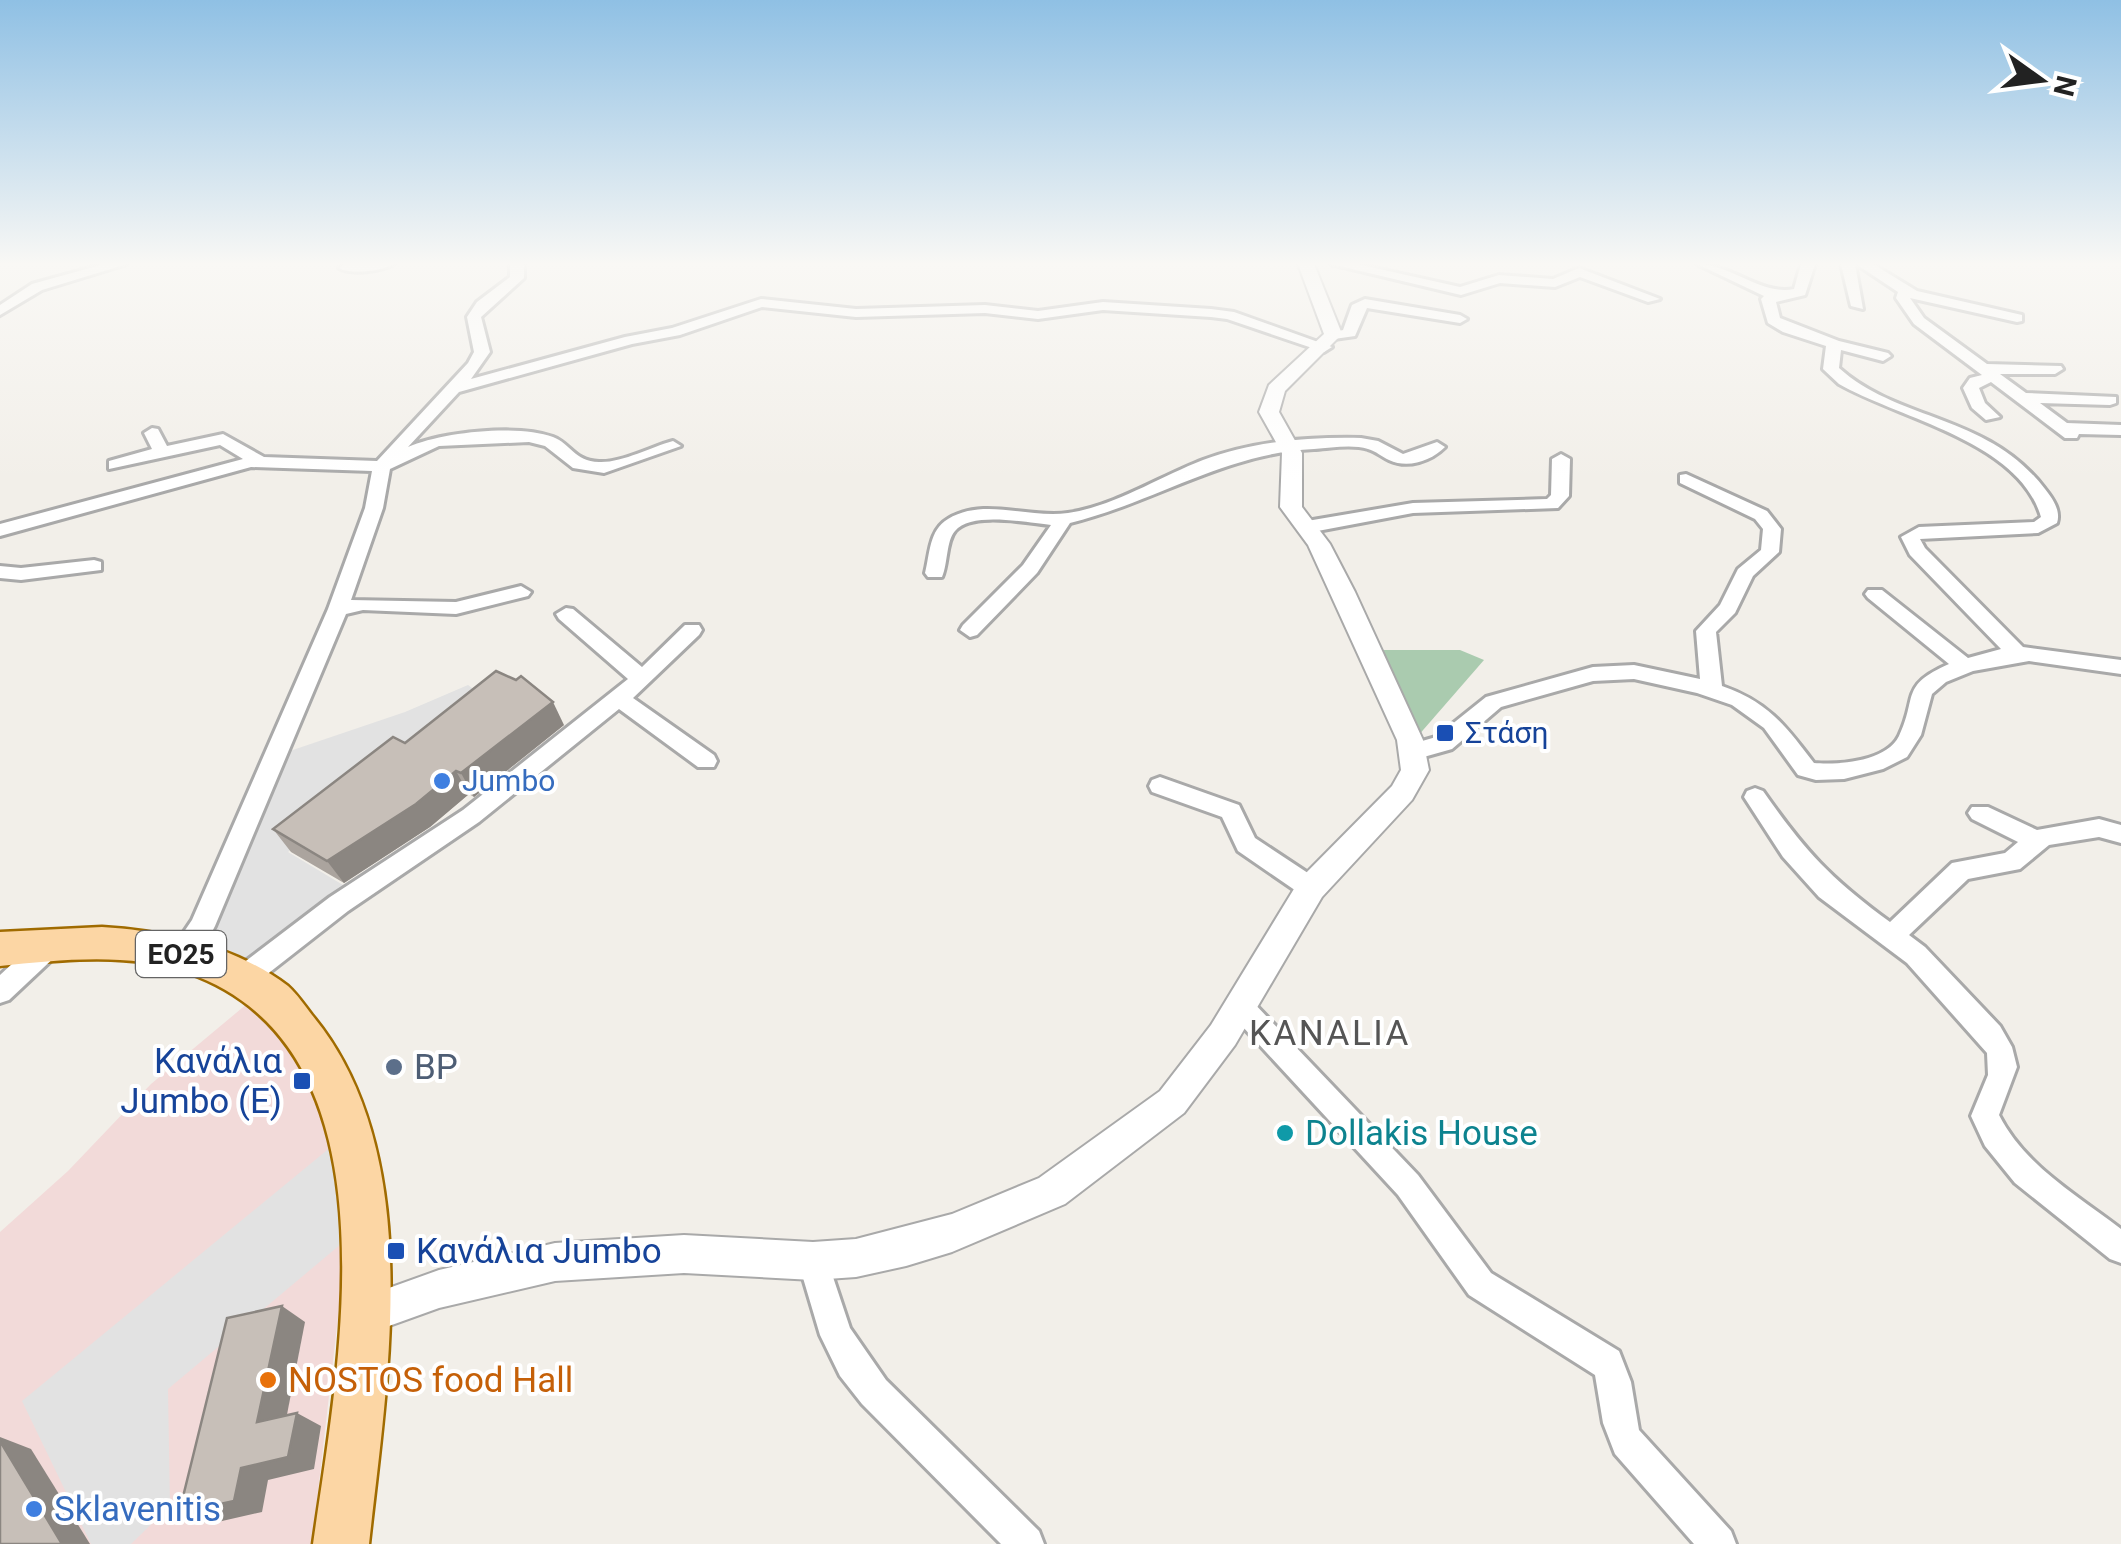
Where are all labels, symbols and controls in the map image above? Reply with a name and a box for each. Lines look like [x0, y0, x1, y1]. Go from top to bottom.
north arrow [1991, 30, 2091, 130]
text: N [2046, 72, 2083, 100]
place label: Στάση [1465, 715, 1548, 750]
marker: Στάση [1434, 722, 1456, 744]
place label: Jumbo [462, 763, 555, 798]
marker: Jumbo [431, 770, 453, 792]
road number: ΕΟ25 [136, 931, 226, 977]
district label: KANALIA [1249, 1013, 1411, 1054]
place label: Κανάλια Jumbo (E) [120, 1041, 282, 1122]
place label: BP [414, 1047, 458, 1088]
marker: BP [383, 1056, 405, 1078]
marker: Κανάλια Jumbo (E) [291, 1070, 313, 1092]
place label: Dollakis House [1305, 1113, 1538, 1154]
marker: Dollakis House [1274, 1122, 1296, 1144]
place label: Κανάλια Jumbo [416, 1231, 662, 1272]
marker: Κανάλια Jumbo [385, 1240, 407, 1262]
place label: NOSTOS food Hall [288, 1360, 573, 1401]
marker: NOSTOS food Hall [257, 1369, 279, 1391]
place label: Sklavenitis [54, 1489, 221, 1530]
marker: Sklavenitis [23, 1498, 45, 1520]

